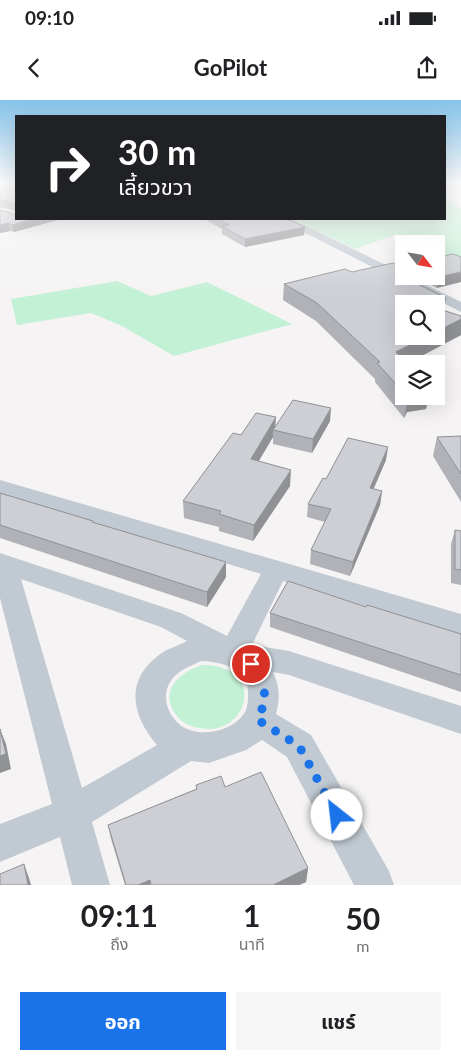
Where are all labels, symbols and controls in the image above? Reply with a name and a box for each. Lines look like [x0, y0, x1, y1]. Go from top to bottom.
text: 09:10 [25, 6, 74, 29]
icon: back [20, 54, 48, 82]
text: GoPilot [194, 54, 267, 81]
icon: share [413, 54, 441, 82]
text: 30 m [118, 130, 196, 172]
icon: right [35, 135, 100, 200]
text: เลี้ยวขวา [118, 173, 193, 200]
north arrow [395, 235, 445, 285]
map controls [395, 235, 445, 405]
button: search [395, 295, 445, 345]
button: layers [395, 355, 445, 405]
pin [230, 643, 272, 685]
icon: arrive [237, 650, 265, 678]
position arrow [310, 788, 362, 840]
text: 09:11 [81, 897, 158, 933]
text: 1 [243, 897, 260, 933]
text: 50 [345, 900, 380, 936]
text: ถึง [110, 934, 128, 953]
text: นาที [239, 934, 265, 953]
text: m [356, 936, 369, 955]
button: ออก [20, 992, 226, 1050]
button: แชร์ [236, 992, 441, 1050]

